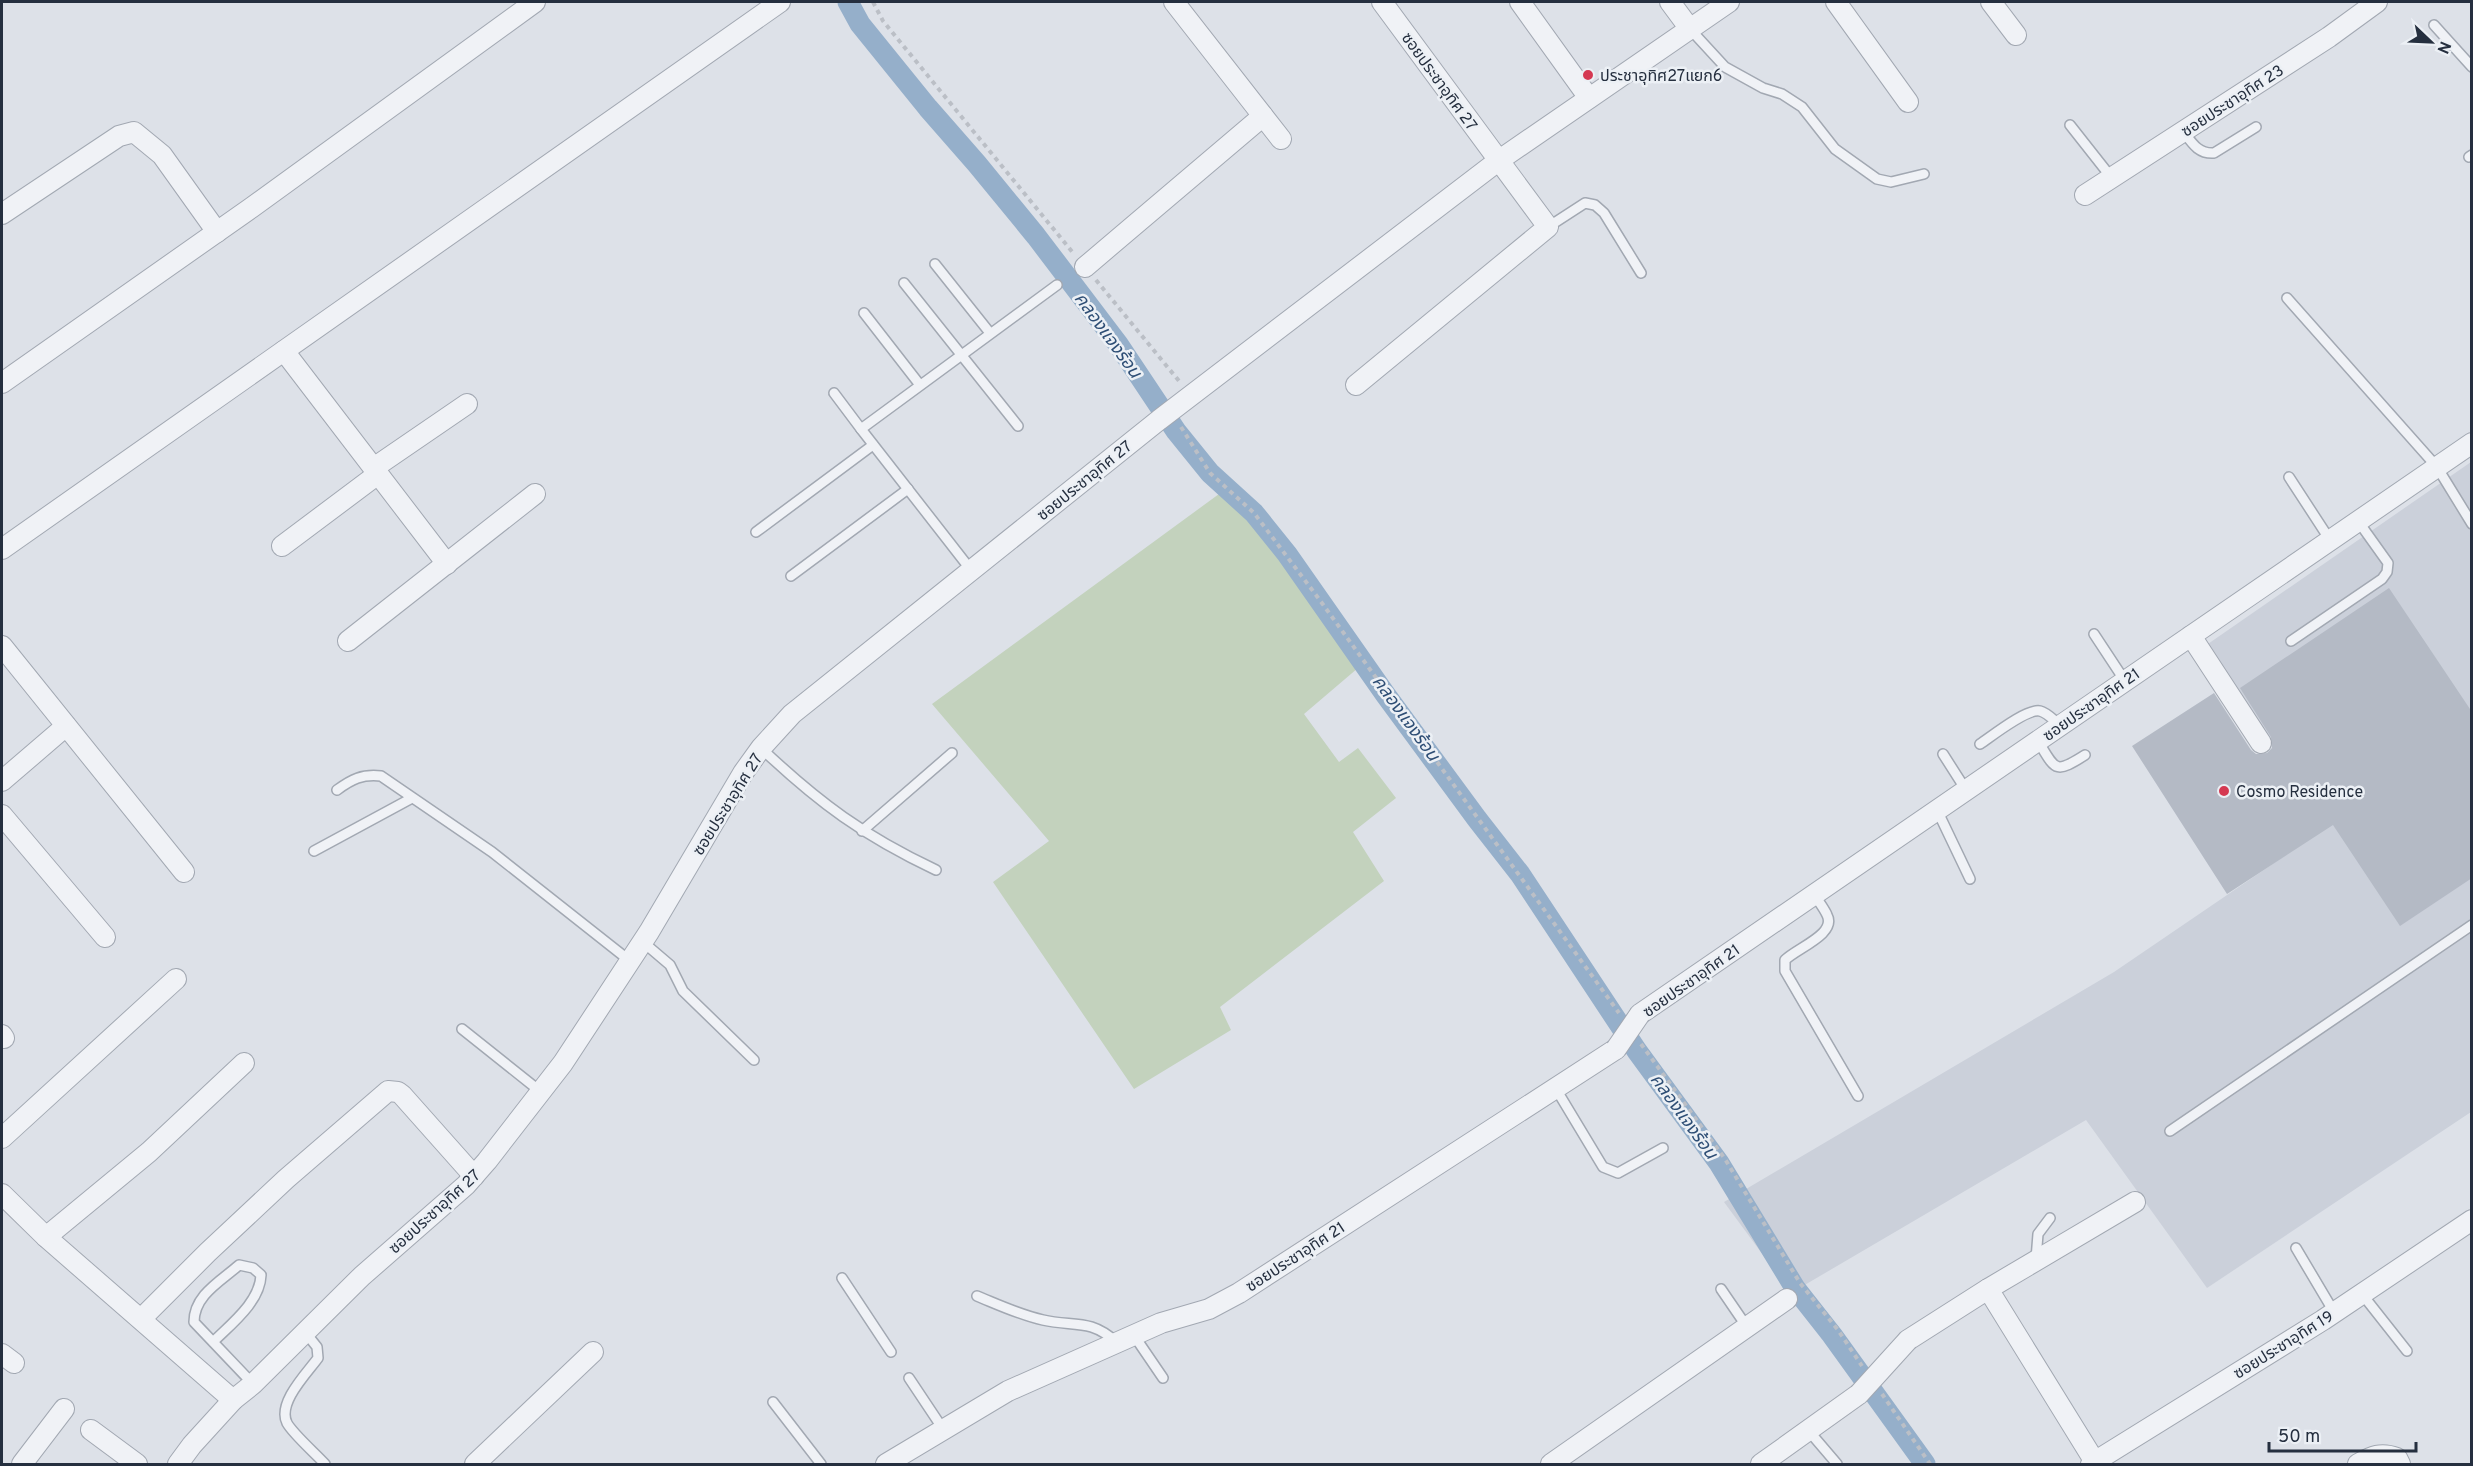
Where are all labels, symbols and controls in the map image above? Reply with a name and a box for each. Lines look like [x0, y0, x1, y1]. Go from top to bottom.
north arrow [2401, 12, 2461, 72]
street label: ซอยประชาอุทิศ 27 [1396, 29, 1481, 135]
text: N [2432, 38, 2454, 56]
street label: ซอยประชาอุทิศ 23 [2178, 61, 2288, 142]
place label: ประชาอุทิศ27แยก6 [1600, 67, 1722, 87]
marker: ประชาอุทิศ27แยก6 [1581, 68, 1595, 82]
water label: คลองแจงร้อน [1068, 289, 1146, 384]
street label: ซอยประชาอุทิศ 27 [1034, 437, 1137, 526]
street label: ซอยประชาอุทิศ 21 [2040, 665, 2145, 747]
water label: คลองแจงร้อน [1366, 672, 1444, 767]
street label: ซอยประชาอุทิศ 27 [689, 750, 768, 860]
place label: Cosmo Residence [2236, 783, 2363, 803]
marker: Cosmo Residence [2217, 784, 2231, 798]
street label: ซอยประชาอุทิศ 21 [1640, 941, 1745, 1023]
water label: คลองแจงร้อน [1644, 1070, 1722, 1165]
street label: ซอยประชาอุทิศ 27 [385, 1166, 485, 1259]
street label: ซอยประชาอุทิศ 21 [1243, 1218, 1349, 1297]
street label: ซอยประชาอุทิศ 19 [2230, 1307, 2338, 1384]
scale bar [2269, 1415, 2416, 1453]
text: 50 m [2278, 1426, 2320, 1449]

